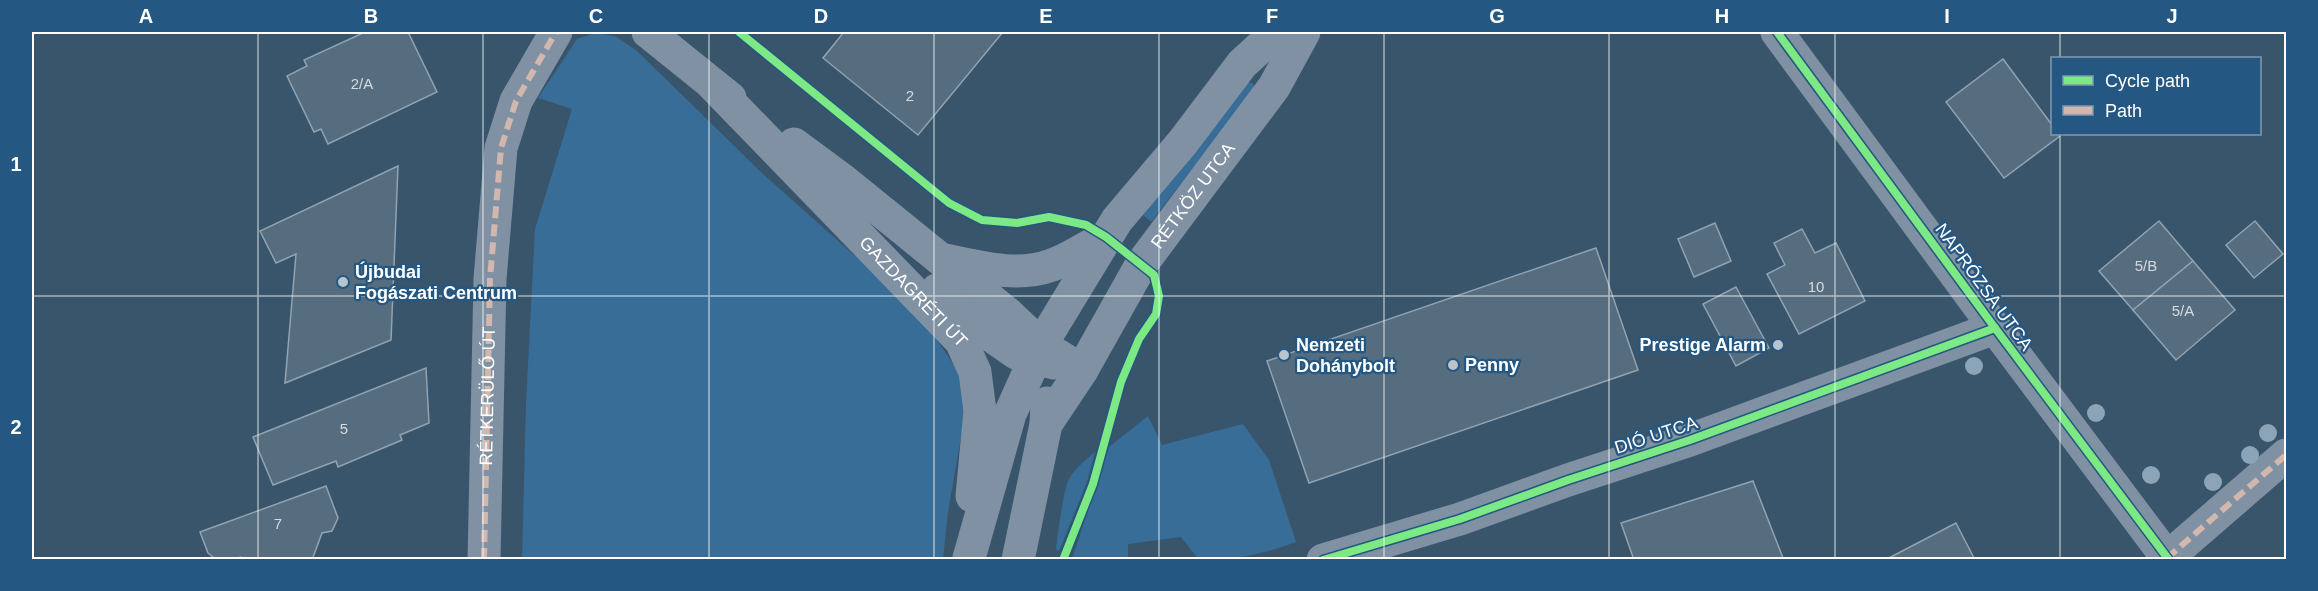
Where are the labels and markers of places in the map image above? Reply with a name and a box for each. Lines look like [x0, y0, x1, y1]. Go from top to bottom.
place label: Újbudai Fogászati Centrum [355, 261, 517, 303]
marker: Újbudai Fogászati Centrum [336, 275, 350, 289]
place label: Nemzeti Dohánybolt [1296, 335, 1395, 376]
place label: Prestige Alarm [1640, 335, 1766, 355]
marker: Prestige Alarm [1771, 338, 1785, 352]
marker: Nemzeti Dohánybolt [1277, 348, 1291, 362]
place label: Penny [1465, 355, 1519, 375]
marker: Penny [1446, 358, 1460, 372]

